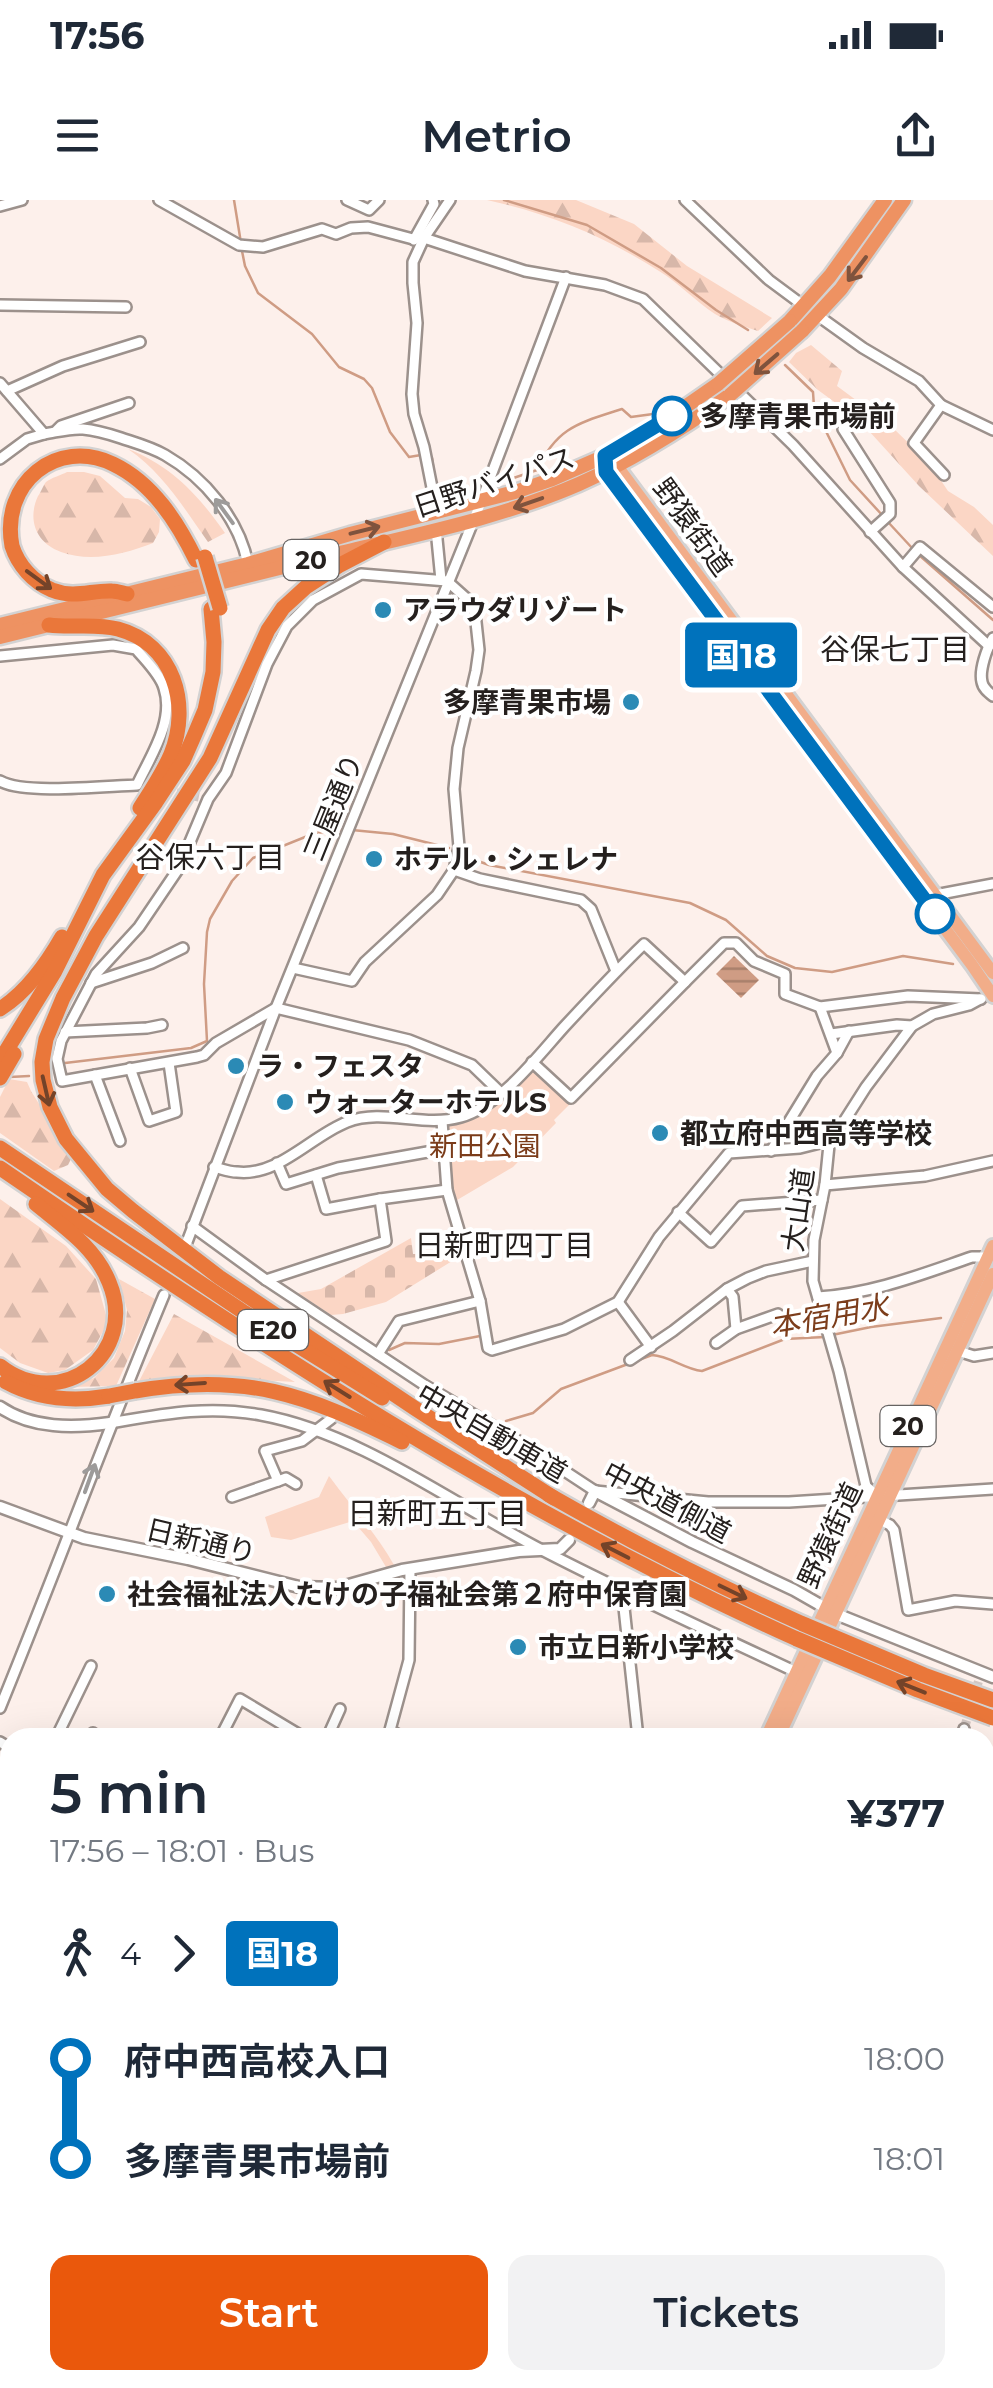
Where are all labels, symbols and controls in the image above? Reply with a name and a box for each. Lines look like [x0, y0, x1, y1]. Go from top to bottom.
text: 17:56 [50, 12, 144, 59]
icon: menu [50, 108, 105, 163]
text: Metrio [421, 108, 572, 163]
icon: share [888, 108, 943, 163]
one-way arrow [846, 255, 867, 282]
one-way arrow [754, 352, 779, 375]
marker: 多摩青果市場前 [653, 397, 691, 435]
place label: 多摩青果市場前 [700, 399, 896, 433]
street label: 日野バイパス [409, 440, 579, 524]
street label: 野猿街道 [646, 472, 740, 582]
one-way arrow [512, 496, 544, 514]
one-way arrow [214, 498, 235, 525]
one-way arrow [349, 520, 380, 539]
road number: 20 [284, 540, 338, 580]
one-way arrow [25, 569, 52, 590]
place label: アラウダリゾート [403, 593, 627, 627]
marker: アラウダリゾート [372, 599, 394, 621]
line badge: 国18 [684, 622, 798, 688]
district label: 谷保七丁目 [820, 631, 970, 668]
text: 国18 [705, 634, 777, 677]
place label: 多摩青果市場 [443, 685, 611, 719]
marker: 多摩青果市場 [620, 691, 642, 713]
street label: 三屋通り [296, 749, 370, 865]
district label: 谷保六丁目 [135, 839, 285, 876]
place label: ホテル・シェレナ [394, 842, 618, 876]
marker: ホテル・シェレナ [363, 848, 385, 870]
unlabelled marker [916, 895, 954, 933]
place label: ラ・フェスタ [256, 1049, 424, 1083]
marker: ラ・フェスタ [225, 1055, 247, 1077]
one-way arrow [38, 1074, 56, 1106]
place label: ウォーターホテルS [305, 1085, 547, 1119]
marker: ウォーターホテルS [274, 1091, 296, 1113]
place label: 都立府中西高等学校 [680, 1116, 932, 1150]
marker: 都立府中西高等学校 [649, 1122, 671, 1144]
park label: 新田公園 [429, 1129, 541, 1163]
street label: 大山道 [775, 1166, 821, 1254]
one-way arrow [66, 1192, 94, 1213]
district label: 日新町四丁目 [414, 1227, 594, 1264]
water label: 本宿用水 [767, 1287, 894, 1345]
road number: E20 [238, 1310, 308, 1350]
one-way arrow [174, 1375, 206, 1394]
street label: 中央自動車道 [411, 1376, 573, 1490]
one-way arrow [323, 1379, 351, 1399]
road number: 20 [880, 1406, 936, 1446]
street label: 中央道側道 [597, 1454, 737, 1550]
one-way arrow [82, 1464, 100, 1495]
street label: 野猿街道 [791, 1477, 869, 1593]
district label: 日新町五丁目 [347, 1495, 527, 1532]
street label: 日新通り [143, 1512, 259, 1570]
one-way arrow [601, 1541, 631, 1560]
place label: 社会福祉法人たけの子福祉会第２府中保育園 [127, 1577, 687, 1611]
marker: 社会福祉法人たけの子福祉会第２府中保育園 [96, 1583, 118, 1605]
one-way arrow [718, 1583, 748, 1602]
place label: 市立日新小学校 [538, 1630, 734, 1664]
marker: 市立日新小学校 [507, 1636, 529, 1658]
one-way arrow [896, 1676, 927, 1694]
text: 5 min [50, 1760, 209, 1827]
text: ¥377 [847, 1790, 945, 1837]
text: 17:56 – 18:01 · Bus [50, 1831, 314, 1870]
icon: walk [50, 1926, 105, 1981]
icon: forward [156, 1926, 211, 1981]
text: 国18 [246, 1932, 318, 1975]
text: 4 [120, 1934, 141, 1973]
text: 府中西高校入口 [124, 2038, 390, 2085]
text: 18:00 [864, 2039, 945, 2078]
text: 多摩青果市場前 [124, 2138, 390, 2185]
text: 18:01 [874, 2139, 945, 2178]
button: Start [50, 2255, 488, 2370]
button: Tickets [508, 2255, 945, 2370]

